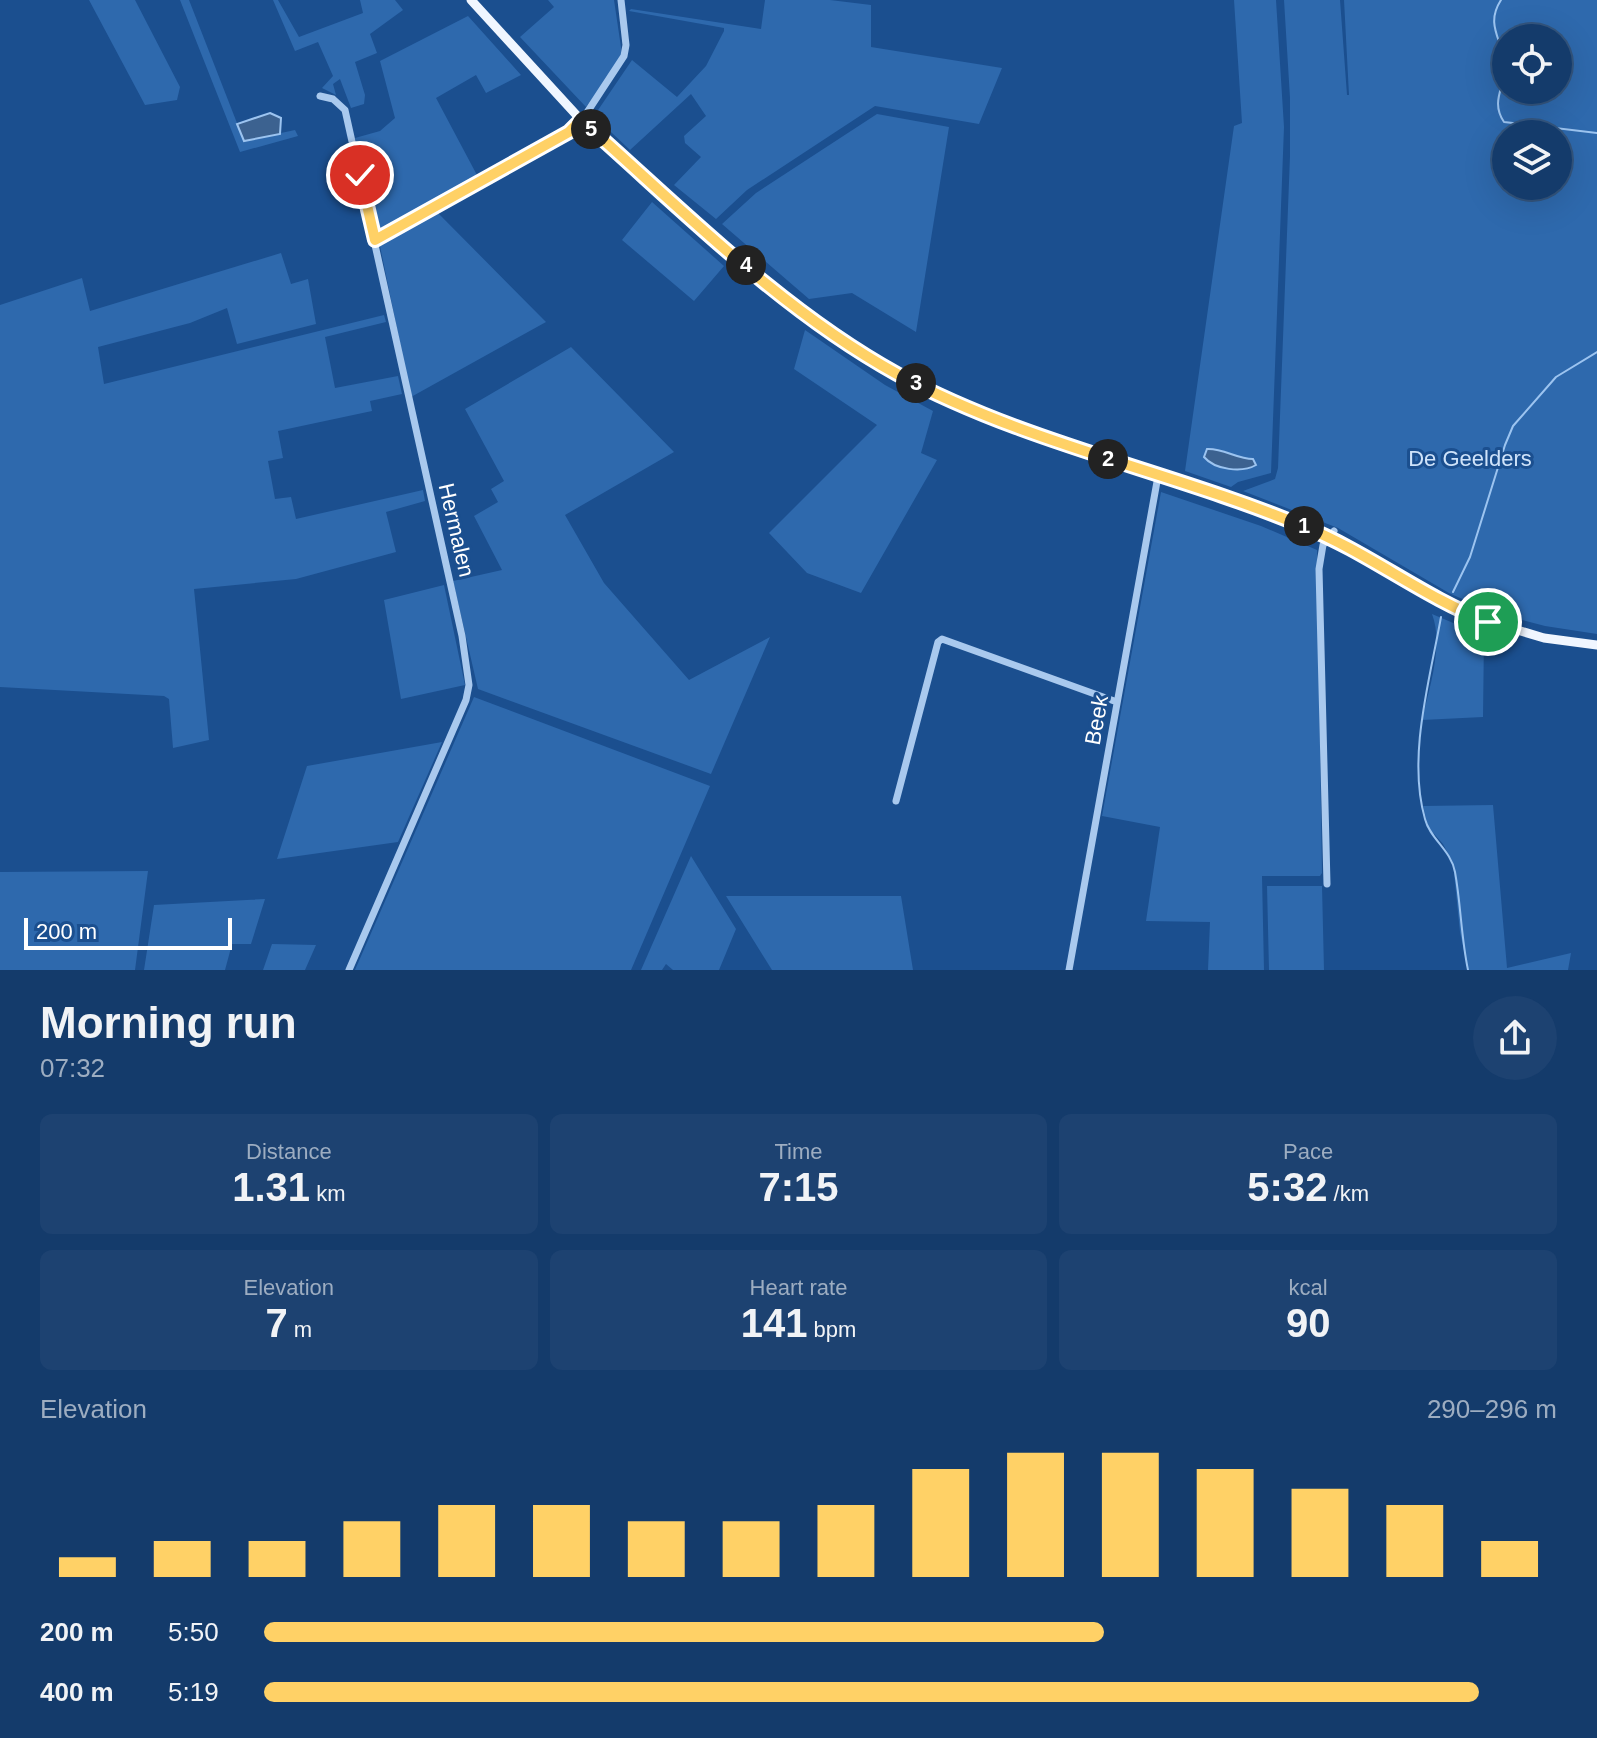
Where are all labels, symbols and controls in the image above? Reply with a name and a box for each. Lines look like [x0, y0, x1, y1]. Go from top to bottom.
map controls [1492, 24, 1572, 200]
button: locate [1492, 24, 1572, 104]
pin: 5 [571, 109, 611, 149]
text: 5 [585, 116, 597, 141]
button: layers [1492, 120, 1572, 200]
pin [326, 141, 394, 209]
icon: check [338, 153, 382, 197]
pin: 4 [726, 245, 766, 285]
text: 4 [740, 252, 752, 277]
pin: 3 [896, 363, 936, 403]
text: 3 [910, 370, 922, 395]
pin: 2 [1088, 439, 1128, 479]
text: 2 [1102, 446, 1114, 471]
park label: De Geelders [1408, 446, 1532, 471]
street label: Hermalen [434, 481, 479, 579]
pin: 1 [1284, 506, 1324, 546]
text: 1 [1298, 513, 1310, 538]
pin [1454, 588, 1522, 656]
icon: arrive [1466, 600, 1510, 644]
street label: Beek [1080, 692, 1113, 747]
scale bar [24, 914, 232, 950]
text: 200 m [36, 919, 97, 944]
button: share [1473, 996, 1557, 1080]
text: Morning run [40, 998, 297, 1047]
text: 07:32 [40, 1053, 105, 1083]
text: Distance [246, 1139, 332, 1164]
text: Time [774, 1139, 823, 1164]
text: Pace [1283, 1139, 1333, 1164]
text: 1.31 [232, 1165, 310, 1209]
text: 7:15 [758, 1165, 839, 1209]
text: 5:32 [1247, 1165, 1327, 1209]
text: km [310, 1181, 345, 1206]
text: /km [1327, 1181, 1369, 1206]
text: Elevation [244, 1275, 334, 1300]
text: Heart rate [750, 1275, 847, 1300]
text: kcal [1289, 1275, 1328, 1300]
text: 7 [265, 1301, 288, 1345]
text: 141 [741, 1301, 807, 1345]
text: 90 [1286, 1301, 1330, 1345]
text: m [288, 1317, 312, 1342]
text: bpm [807, 1317, 856, 1342]
text: Elevation [40, 1394, 147, 1424]
text: 290–296 m [1427, 1394, 1557, 1424]
text: 200 m [40, 1617, 114, 1647]
text: 5:50 [168, 1617, 219, 1647]
text: 400 m [40, 1677, 114, 1707]
text: 5:19 [168, 1677, 219, 1707]

